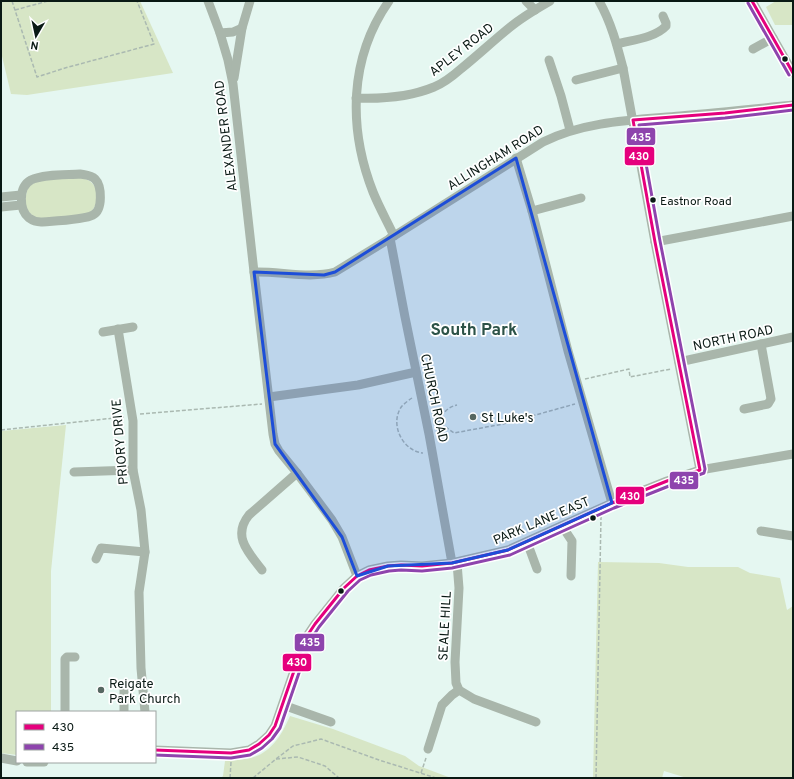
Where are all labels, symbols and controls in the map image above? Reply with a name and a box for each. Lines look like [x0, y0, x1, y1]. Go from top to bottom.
north arrow [16, 16, 56, 56]
street label: APLEY ROAD [427, 20, 498, 81]
text: N [30, 37, 40, 52]
unlabelled marker [780, 54, 790, 64]
street label: ALEXANDER ROAD [212, 79, 242, 192]
street label: ALLINGHAM ROAD [445, 123, 547, 195]
line badge: 435 [626, 127, 656, 146]
text: 435 [631, 131, 651, 145]
line badge: 430 [624, 146, 655, 166]
text: 430 [629, 150, 649, 164]
place label: Eastnor Road [660, 194, 732, 210]
marker: Eastnor Road [648, 195, 658, 205]
district label: South Park [430, 320, 518, 342]
street label: NORTH ROAD [692, 323, 775, 355]
street label: CHURCH ROAD [416, 353, 450, 444]
street label: PRIORY DRIVE [109, 398, 133, 486]
place label: St Luke's [481, 411, 534, 427]
marker: St Luke's [468, 412, 478, 422]
line badge: 435 [669, 471, 699, 490]
text: 435 [674, 474, 694, 488]
line badge: 430 [615, 486, 645, 505]
text: 430 [620, 490, 640, 504]
street label: PARK LANE EAST [491, 494, 592, 549]
unlabelled marker [588, 513, 598, 523]
unlabelled marker [336, 586, 346, 596]
street label: SEALE HILL [436, 591, 456, 661]
line badge: 435 [294, 633, 325, 652]
text: 435 [300, 636, 320, 650]
line badge: 430 [282, 653, 312, 672]
text: 430 [287, 656, 307, 670]
place label: Reigate Park Church [109, 677, 181, 708]
marker: Reigate Park Church [96, 685, 106, 695]
legend [16, 711, 156, 763]
text: 430 [52, 720, 74, 736]
text: 435 [52, 740, 74, 756]

